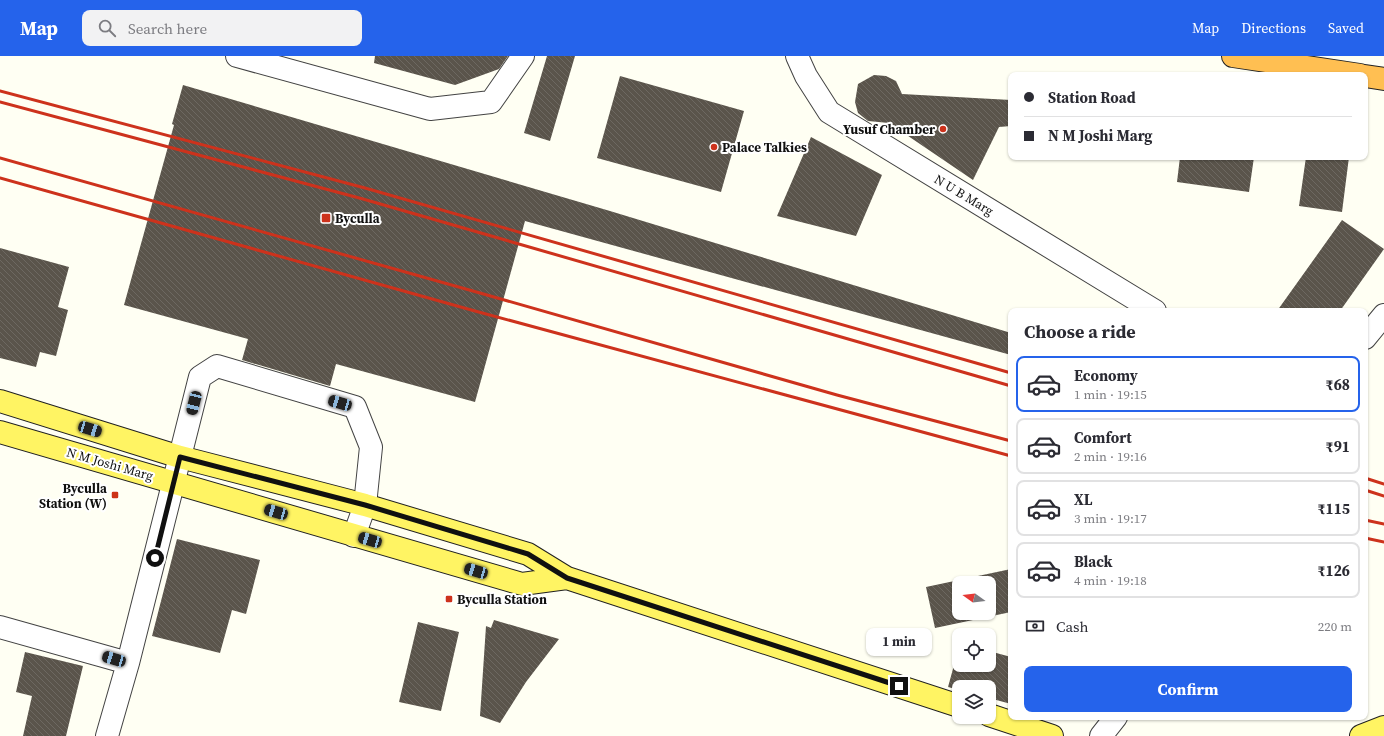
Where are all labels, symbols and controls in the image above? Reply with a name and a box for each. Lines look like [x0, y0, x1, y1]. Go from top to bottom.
search box [82, 10, 362, 46]
text: Map [20, 15, 58, 41]
icon: search [96, 17, 118, 39]
text: Search here [128, 18, 207, 39]
text: Map [1192, 18, 1219, 38]
text: Directions [1241, 18, 1306, 38]
text: Saved [1328, 18, 1364, 38]
text: Station Road [1048, 87, 1136, 108]
place label: Yusuf Chamber [843, 121, 936, 138]
marker: Yusuf Chamber [938, 124, 948, 134]
text: N M Joshi Marg [1048, 125, 1153, 146]
place label: Palace Talkies [722, 139, 807, 156]
marker: Palace Talkies [709, 142, 719, 152]
street label: N U B Marg [931, 171, 997, 220]
place label: Byculla [335, 210, 380, 227]
marker: Byculla [320, 212, 332, 224]
text: Choose a ride [1024, 319, 1136, 344]
text: Economy [1074, 365, 1138, 386]
icon: car [1026, 366, 1062, 402]
text: ₹68 [1326, 374, 1350, 395]
text: 1 min · 19:15 [1074, 386, 1147, 403]
car [185, 390, 203, 416]
car [327, 394, 353, 412]
car [77, 420, 103, 438]
text: Comfort [1074, 427, 1132, 448]
icon: car [1026, 428, 1062, 464]
text: ₹91 [1326, 436, 1350, 457]
street label: N M Joshi Marg [65, 444, 156, 485]
text: 2 min · 19:16 [1074, 448, 1147, 465]
place label: Byculla Station (W) [39, 480, 107, 512]
text: XL [1074, 489, 1093, 510]
marker: Byculla Station (W) [110, 490, 120, 500]
icon: car [1026, 490, 1062, 526]
text: ₹115 [1317, 498, 1350, 519]
car [263, 503, 289, 521]
text: 3 min · 19:17 [1074, 510, 1147, 527]
car [357, 531, 383, 549]
route start [146, 549, 164, 567]
text: Black [1074, 551, 1113, 572]
icon: car [1026, 552, 1062, 588]
text: ₹126 [1317, 560, 1350, 581]
car [463, 562, 489, 580]
text: 4 min · 19:18 [1074, 572, 1147, 589]
north arrow [952, 576, 996, 620]
map controls [952, 576, 996, 724]
place label: Byculla Station [457, 591, 547, 608]
marker: Byculla Station [444, 594, 454, 604]
icon: cash [1024, 615, 1046, 637]
text: Cash [1056, 616, 1088, 637]
text: 220 m [1318, 618, 1352, 635]
callout: 1 min [866, 628, 932, 656]
button: locate [952, 628, 996, 672]
text: 1 min [882, 633, 916, 650]
car [101, 650, 127, 668]
button: Confirm [1024, 666, 1352, 712]
route end [890, 677, 908, 695]
button: layers [952, 680, 996, 724]

